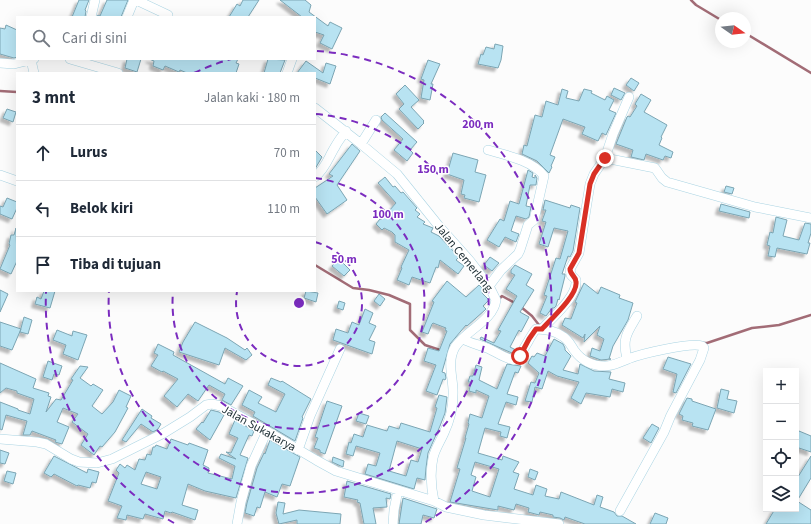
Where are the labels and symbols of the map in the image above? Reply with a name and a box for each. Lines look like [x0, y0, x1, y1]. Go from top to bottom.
north arrow [715, 12, 751, 48]
text: 200 m [462, 116, 494, 133]
route end [596, 149, 614, 167]
text: 150 m [417, 161, 449, 178]
text: 100 m [372, 206, 404, 223]
street label: Jalan Cemerlang [430, 219, 497, 295]
text: 50 m [331, 251, 357, 268]
centre of rings [292, 296, 306, 310]
route start [511, 347, 529, 365]
street label: Jalan Sukakarya [219, 401, 299, 456]

